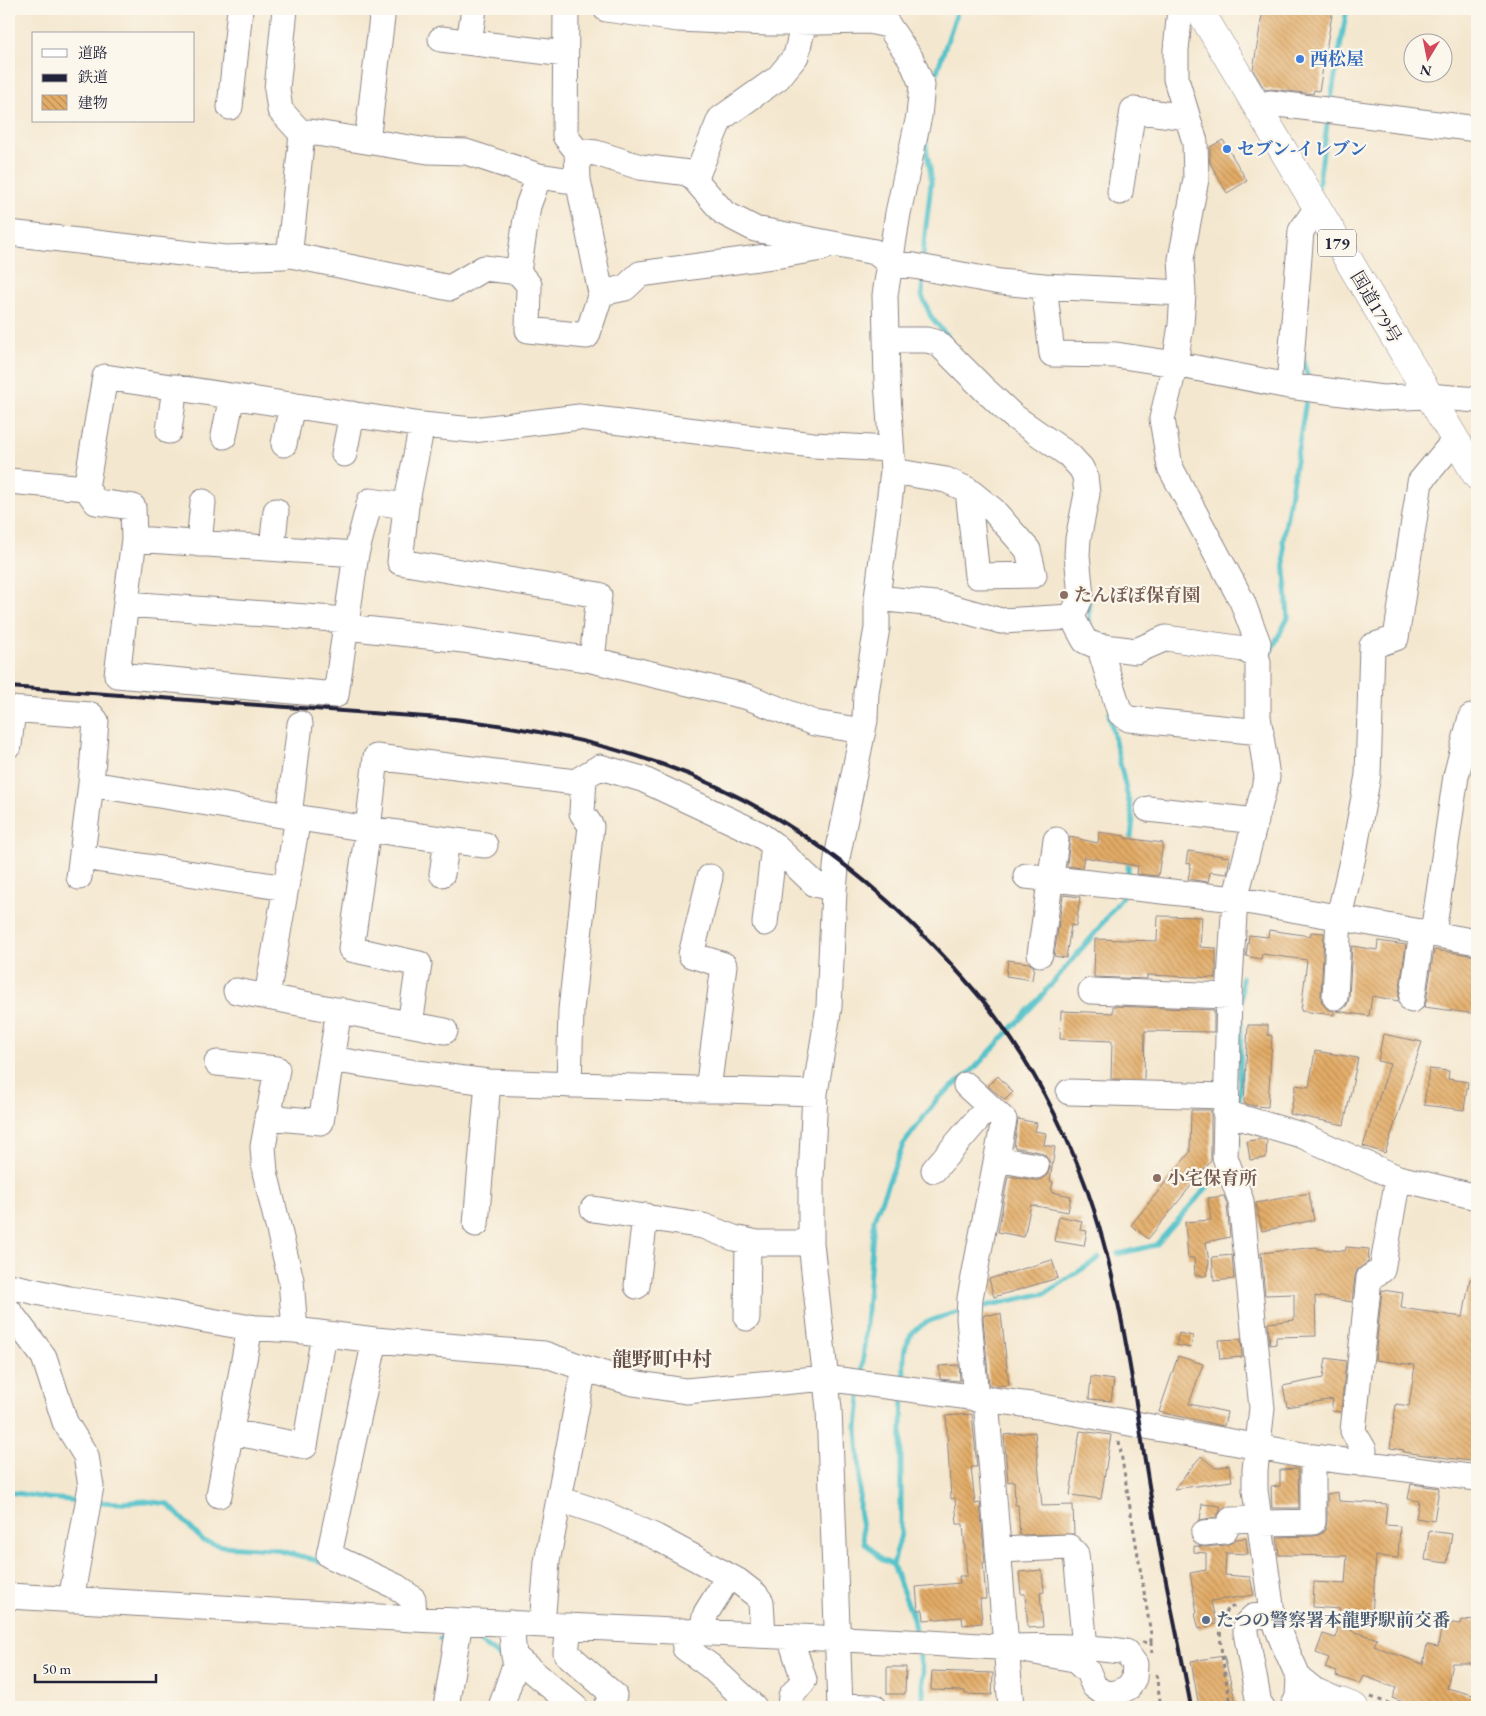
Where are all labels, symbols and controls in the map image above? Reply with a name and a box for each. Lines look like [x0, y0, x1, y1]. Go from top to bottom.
legend [32, 32, 195, 122]
north arrow [1404, 32, 1454, 82]
text: 道路 [78, 43, 108, 62]
place label: 西松屋 [1310, 47, 1364, 70]
marker: 西松屋 [1294, 53, 1306, 65]
text: N [1418, 61, 1433, 81]
text: 鉄道 [78, 67, 108, 86]
text: 建物 [78, 93, 108, 112]
place label: セブン-イレブン [1237, 137, 1367, 160]
marker: セブン-イレブン [1221, 143, 1233, 155]
road number: 179 [1318, 230, 1356, 256]
street label: 国道179号 [1346, 267, 1407, 347]
place label: たんぽぽ保育園 [1074, 583, 1200, 606]
marker: たんぽぽ保育園 [1058, 589, 1070, 601]
place label: 小宅保育所 [1167, 1166, 1257, 1189]
marker: 小宅保育所 [1151, 1172, 1163, 1184]
district label: 龍野町中村 [612, 1346, 712, 1372]
place label: たつの警察署本龍野駅前交番 [1216, 1608, 1450, 1631]
marker: たつの警察署本龍野駅前交番 [1200, 1614, 1212, 1626]
scale bar [35, 1651, 156, 1683]
text: 50 m [42, 1659, 71, 1678]

